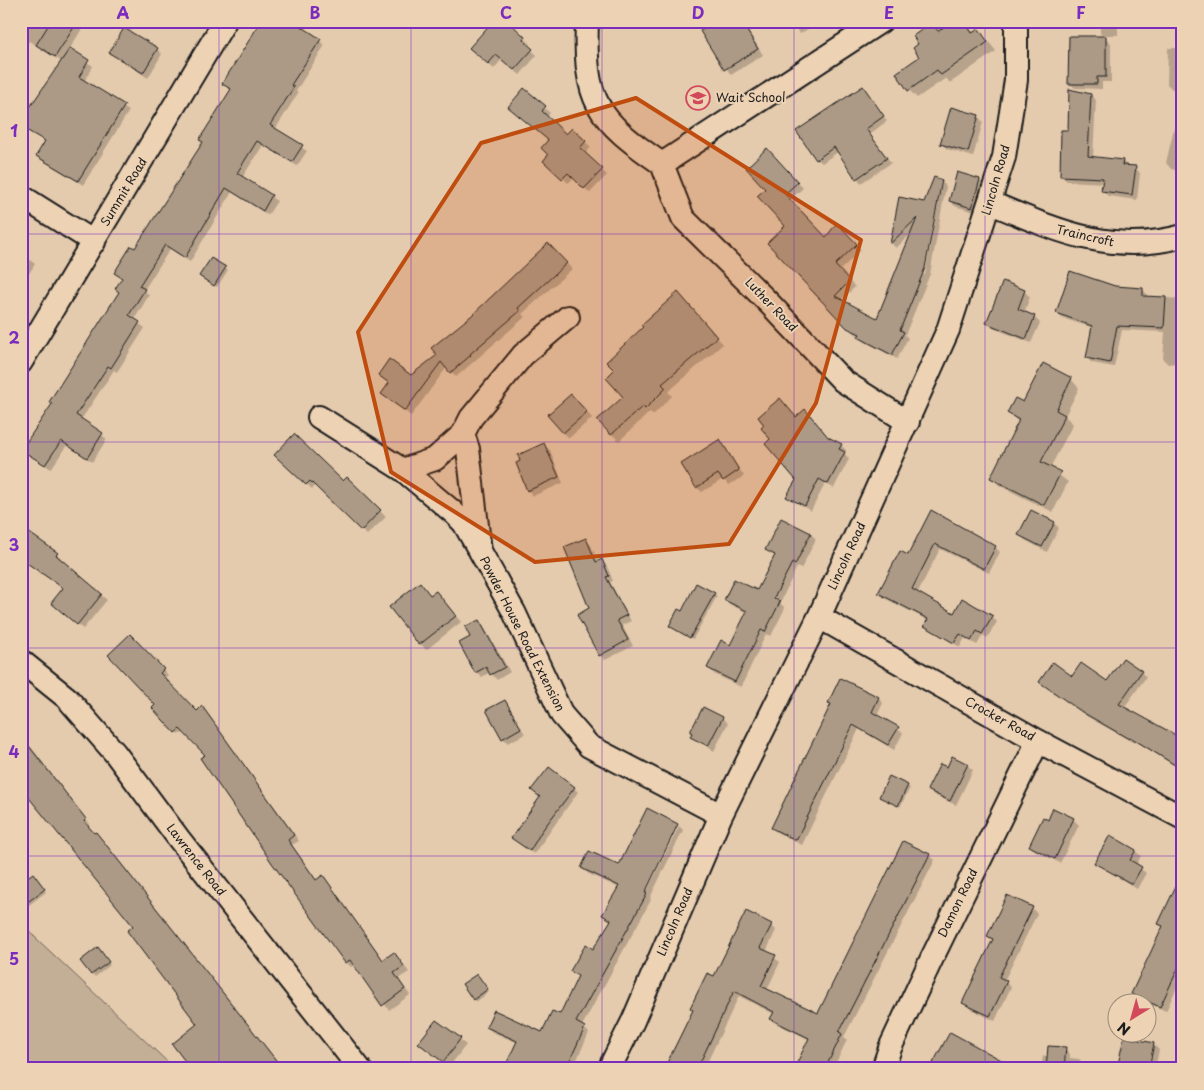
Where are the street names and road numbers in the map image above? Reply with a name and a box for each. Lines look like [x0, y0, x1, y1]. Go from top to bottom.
street label: Lincoln Road [976, 142, 1014, 217]
street label: Summit Road [96, 154, 151, 229]
street label: Traincroft [1055, 220, 1116, 250]
street label: Luther Road [741, 273, 802, 335]
street label: Lincoln Road [823, 519, 870, 592]
street label: Powder House Road Extension [476, 553, 570, 714]
street label: Crocker Road [962, 691, 1039, 745]
street label: Lawrence Road [163, 819, 231, 899]
street label: Damon Road [933, 865, 982, 940]
street label: Lincoln Road [652, 885, 697, 959]

